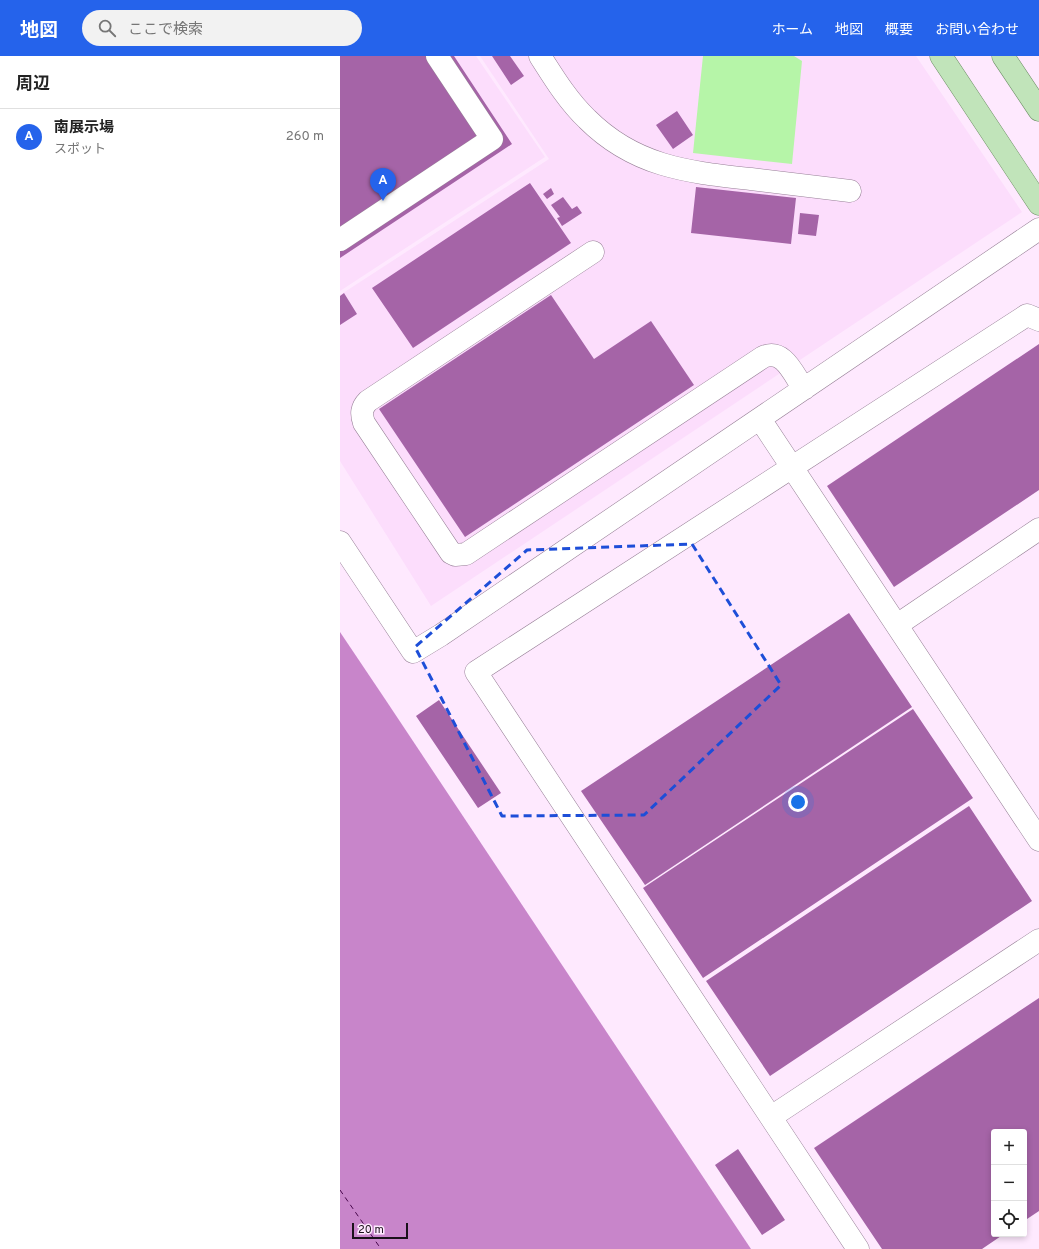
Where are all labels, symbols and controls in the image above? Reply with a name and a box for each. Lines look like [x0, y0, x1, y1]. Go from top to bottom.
search box [82, 10, 362, 46]
icon: search [96, 17, 118, 39]
text: 地図 [20, 19, 58, 43]
text: ここで検索 [128, 21, 203, 40]
text: ホーム [771, 22, 813, 39]
text: 地図 [835, 22, 863, 39]
text: 概要 [885, 22, 913, 39]
text: お問い合わせ [935, 22, 1019, 39]
text: 周辺 [16, 74, 50, 96]
text: 南展示場 [54, 119, 114, 138]
text: A [24, 129, 34, 145]
text: 260 m [286, 129, 324, 145]
text: スポット [54, 142, 106, 158]
pin: A [370, 168, 396, 201]
your location [788, 792, 808, 812]
map controls [991, 1129, 1027, 1237]
button: + [991, 1129, 1027, 1165]
button: − [991, 1165, 1027, 1201]
button: locate [991, 1201, 1027, 1237]
scale bar [352, 1221, 408, 1240]
text: 20 m [358, 1223, 384, 1237]

